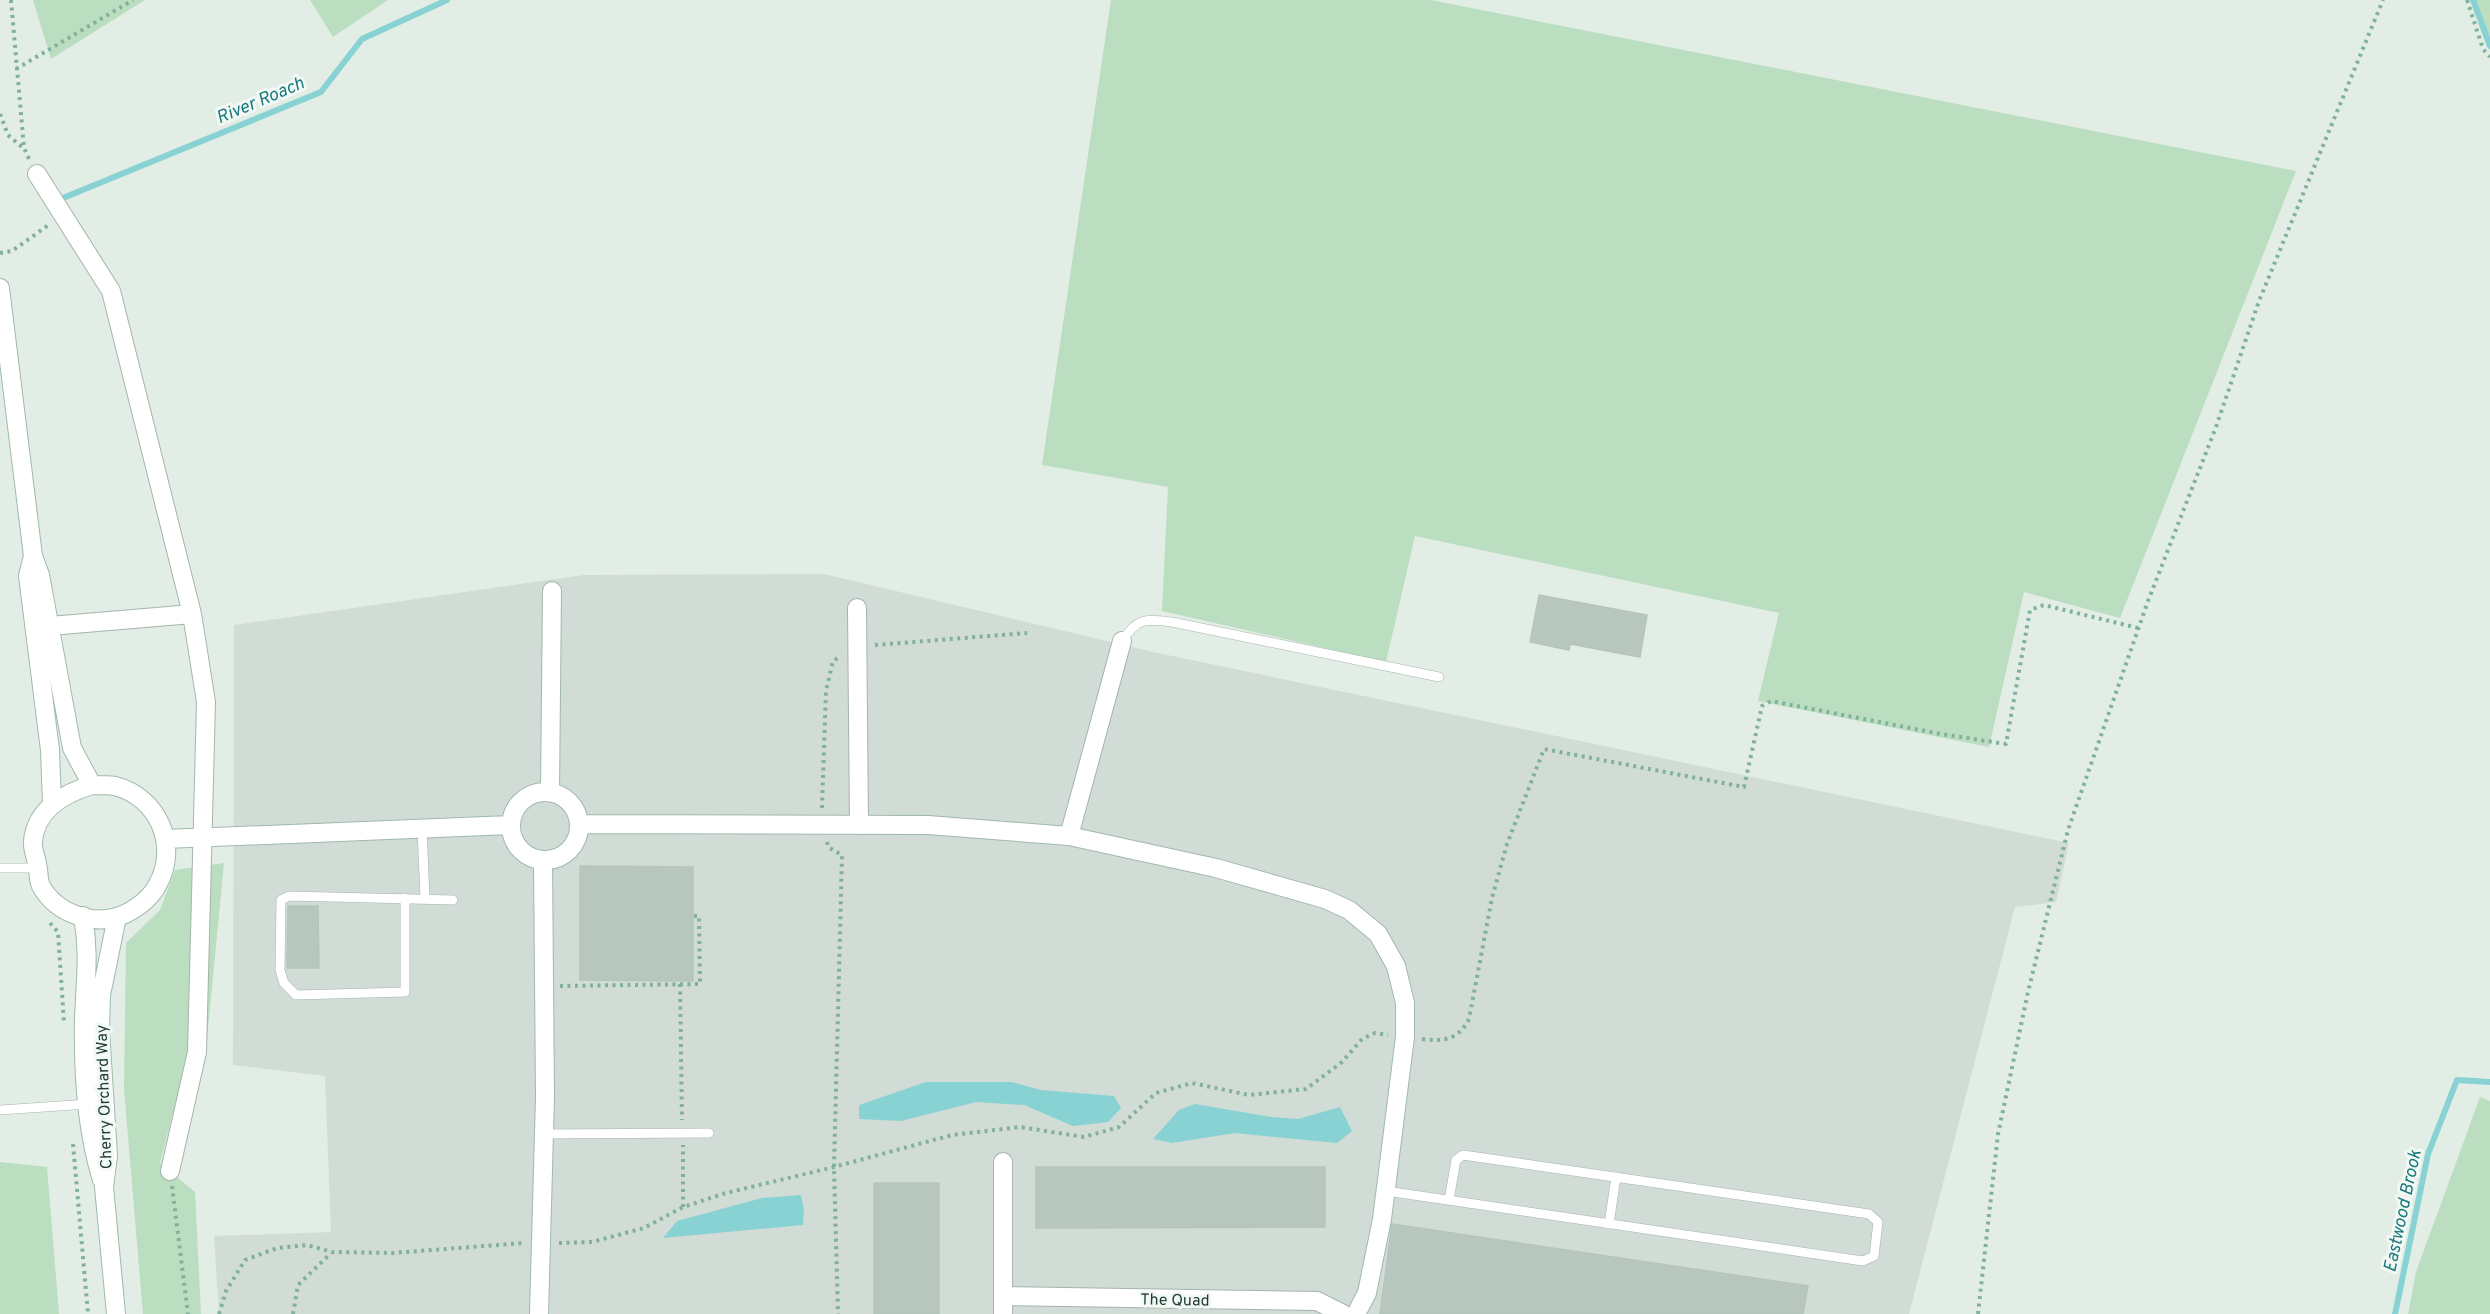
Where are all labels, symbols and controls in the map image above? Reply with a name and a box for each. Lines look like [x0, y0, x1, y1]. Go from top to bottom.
water label: River Roach [213, 72, 308, 130]
street label: Cherry Orchard Way [92, 1024, 118, 1170]
water label: Eastwood Brook [2379, 1147, 2428, 1275]
street label: The Quad [1140, 1290, 1210, 1312]

